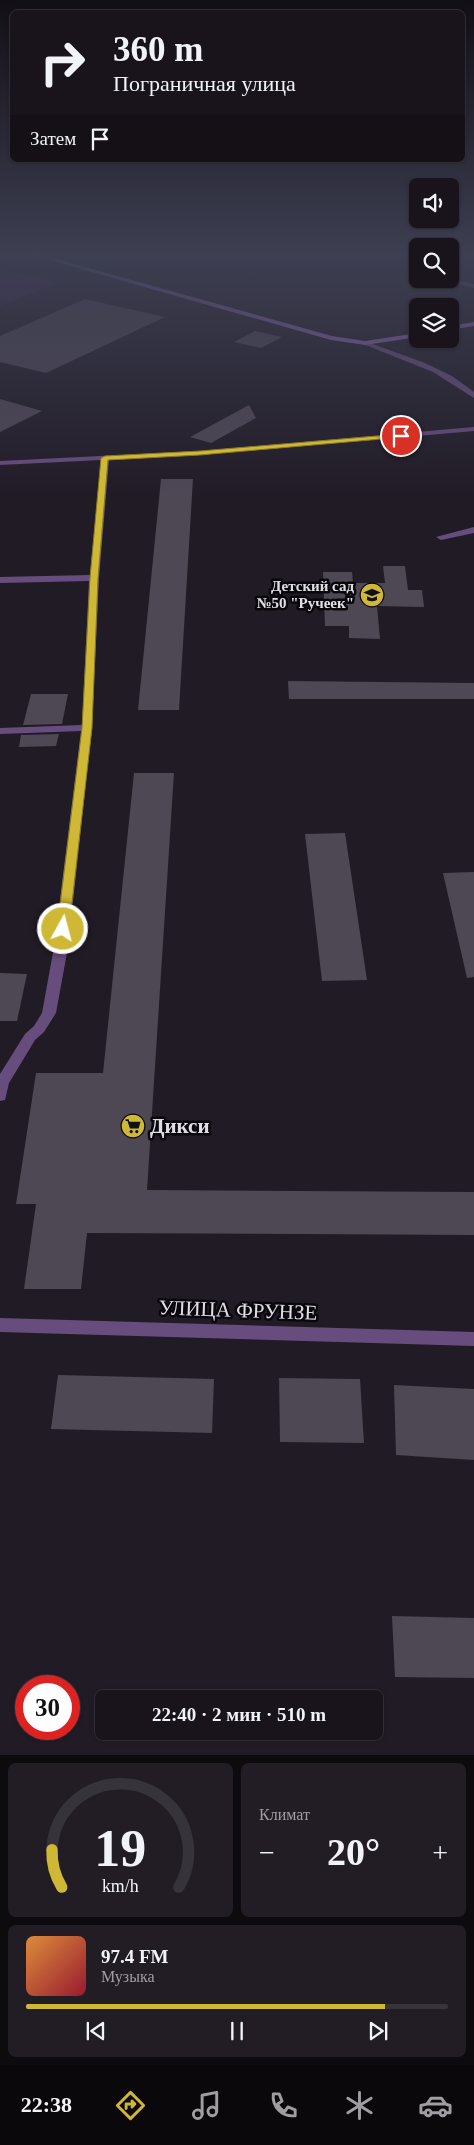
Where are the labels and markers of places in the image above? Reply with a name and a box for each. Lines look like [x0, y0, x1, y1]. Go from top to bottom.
pin [380, 415, 422, 457]
place label: Детский сад №50 "Ручеек" [256, 578, 354, 611]
school or university icon: Детский сад №50 "Ручеек" [359, 582, 385, 608]
supermarket icon: Дикси [120, 1113, 146, 1139]
place label: Дикси [150, 1114, 210, 1138]

